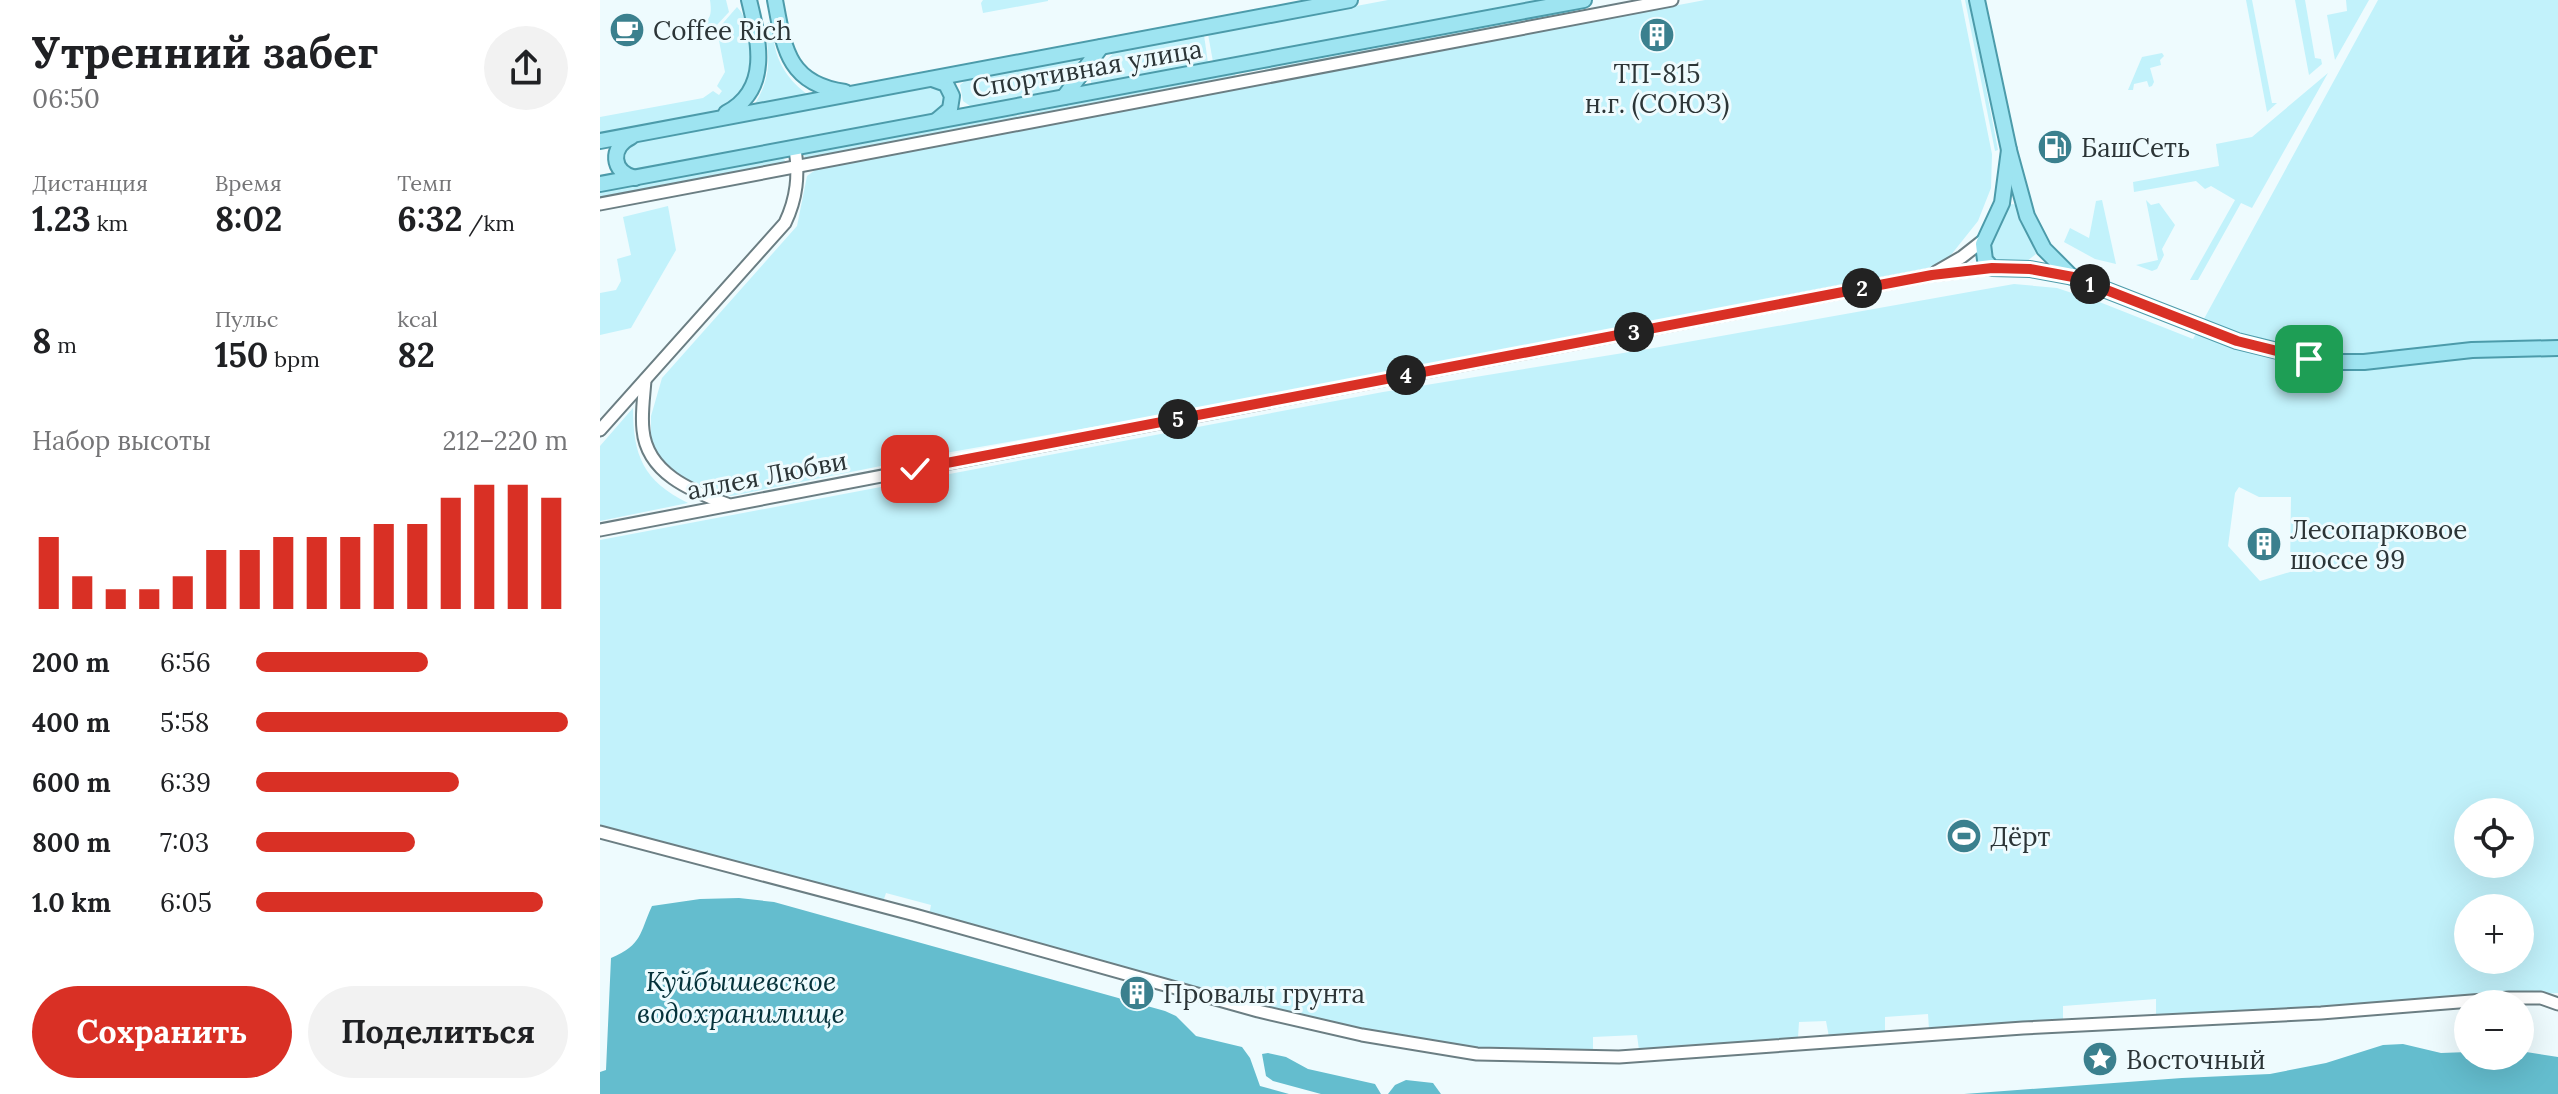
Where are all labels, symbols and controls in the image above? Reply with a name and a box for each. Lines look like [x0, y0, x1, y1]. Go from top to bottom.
cafe icon: Coffee Rich [608, 11, 646, 49]
place label: Coffee Rich [653, 14, 792, 47]
building icon: ТП-815 н.г. (СОЮЗ) [1638, 16, 1676, 54]
text: Утренний забег [32, 24, 379, 80]
button: share [484, 26, 568, 110]
street label: Спортивная улица [969, 32, 1205, 104]
place label: ТП-815 н.г. (СОЮЗ) [1585, 57, 1729, 121]
text: 06:50 [32, 82, 100, 115]
fuel station icon: БашСеть [2036, 128, 2074, 166]
place label: БашСеть [2081, 131, 2190, 164]
text: Дистанция [32, 169, 148, 197]
text: Время [215, 169, 282, 197]
text: Темп [397, 169, 452, 197]
text: 1.23 [32, 197, 91, 240]
text: 8:02 [215, 197, 282, 240]
text: 6:32 [397, 197, 463, 240]
text: km [91, 209, 128, 237]
text: /km [463, 209, 515, 237]
pin: 1 [2070, 264, 2110, 304]
pin: 2 [1842, 268, 1882, 308]
text: 1 [2086, 270, 2094, 298]
text: 2 [1856, 274, 1868, 302]
text: Пульс [215, 305, 279, 333]
text: kcal [397, 305, 438, 333]
pin: 3 [1614, 312, 1654, 352]
text: 3 [1628, 318, 1640, 346]
text: 8 [32, 319, 51, 362]
pin [2275, 325, 2343, 393]
text: m [51, 331, 77, 359]
text: 150 [215, 333, 268, 376]
text: 82 [397, 333, 435, 376]
icon: arrive [2287, 337, 2331, 381]
text: bpm [268, 345, 320, 373]
pin: 4 [1386, 355, 1426, 395]
text: 4 [1400, 361, 1412, 389]
pin: 5 [1158, 399, 1198, 439]
text: 5 [1172, 405, 1184, 433]
text: Набор высоты [32, 424, 211, 457]
text: 212–220 m [442, 424, 568, 457]
pin [881, 435, 949, 503]
street label: аллея Любви [684, 443, 850, 507]
icon: check [893, 447, 937, 491]
place label: Лесопарковое шоссе 99 [2290, 513, 2467, 576]
building icon: Лесопарковое шоссе 99 [2245, 525, 2283, 563]
text: 200 m [32, 646, 110, 679]
text: 6:56 [160, 646, 211, 679]
text: 400 m [32, 706, 110, 739]
text: 5:58 [160, 706, 209, 739]
text: 600 m [32, 766, 111, 799]
text: 6:39 [160, 766, 211, 799]
map controls [2454, 798, 2534, 1070]
button: locate [2454, 798, 2534, 878]
sports icon: Дёрт [1945, 817, 1983, 855]
place label: Дёрт [1990, 820, 2051, 853]
text: 800 m [32, 826, 111, 859]
text: 7:03 [160, 826, 209, 859]
text: 1.0 km [32, 886, 111, 919]
text: 6:05 [160, 886, 212, 919]
button: + [2454, 894, 2534, 974]
water label: Куйбышевское водохранилище [637, 963, 845, 1031]
building icon: Провалы грунта [1118, 974, 1156, 1012]
place label: Провалы грунта [1163, 977, 1365, 1010]
button: Сохранить [32, 986, 292, 1078]
button: Поделиться [308, 986, 568, 1078]
button: − [2454, 990, 2534, 1070]
place icon: Восточный [2081, 1040, 2119, 1078]
place label: Восточный [2126, 1043, 2266, 1076]

